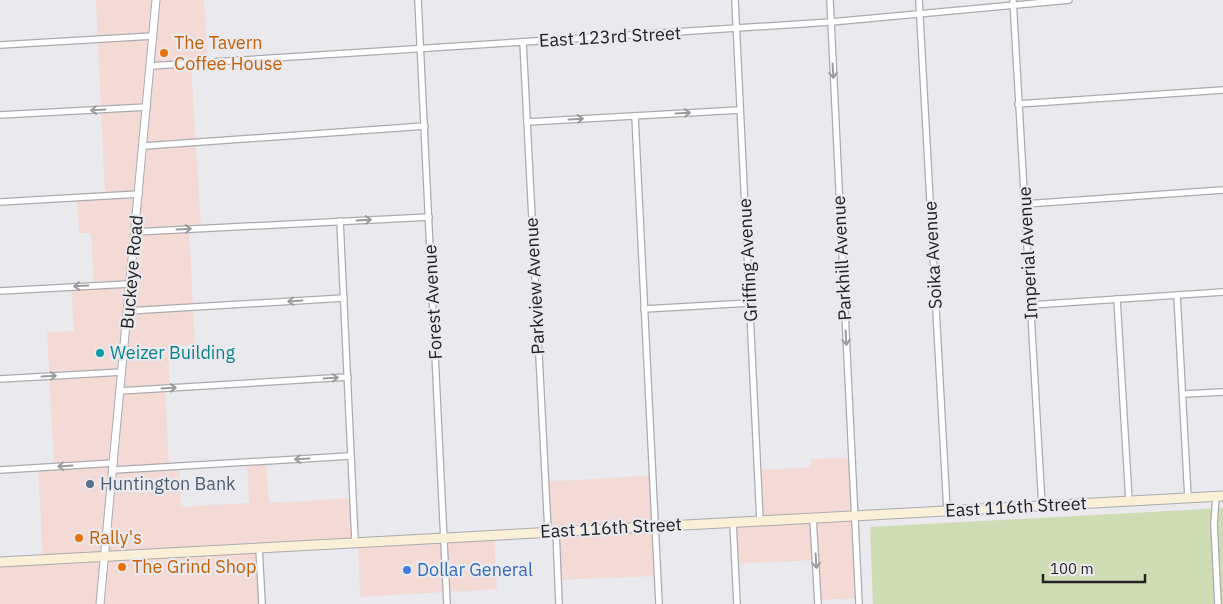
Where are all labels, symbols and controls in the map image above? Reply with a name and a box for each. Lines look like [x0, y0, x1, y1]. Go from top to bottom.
street label: East 123rd Street [538, 21, 682, 52]
place label: The Tavern Coffee House [174, 31, 283, 75]
marker: The Tavern Coffee House [158, 47, 170, 59]
one-way arrow [829, 63, 838, 79]
one-way arrow [90, 105, 106, 114]
one-way arrow [675, 109, 691, 118]
one-way arrow [568, 115, 584, 124]
street label: Imperial Avenue [1013, 186, 1042, 320]
street label: Parkhill Avenue [827, 195, 856, 321]
street label: Griffing Avenue [733, 198, 762, 322]
street label: Soika Avenue [918, 200, 947, 310]
street label: Buckeye Road [115, 214, 148, 330]
one-way arrow [355, 216, 371, 225]
street label: Parkview Avenue [519, 217, 550, 355]
one-way arrow [176, 225, 192, 234]
street label: Forest Avenue [418, 244, 447, 360]
one-way arrow [73, 282, 89, 291]
one-way arrow [288, 296, 304, 305]
one-way arrow [841, 330, 851, 346]
place label: Weizer Building [110, 341, 236, 364]
marker: Weizer Building [94, 347, 106, 359]
one-way arrow [40, 372, 56, 381]
one-way arrow [323, 373, 339, 382]
one-way arrow [161, 383, 177, 392]
one-way arrow [294, 454, 310, 463]
one-way arrow [58, 462, 74, 471]
place label: Huntington Bank [100, 472, 236, 495]
marker: Huntington Bank [84, 478, 96, 490]
street label: East 116th Street [945, 491, 1087, 522]
street label: East 116th Street [540, 512, 682, 543]
place label: Rally's [89, 526, 142, 549]
marker: Rally's [73, 532, 85, 544]
scale bar [1043, 552, 1146, 584]
one-way arrow [811, 553, 820, 569]
place label: The Grind Shop [132, 555, 256, 578]
place label: Dollar General [417, 558, 533, 581]
text: 100 m [1050, 559, 1094, 578]
marker: The Grind Shop [116, 561, 128, 573]
marker: Dollar General [401, 564, 413, 576]

